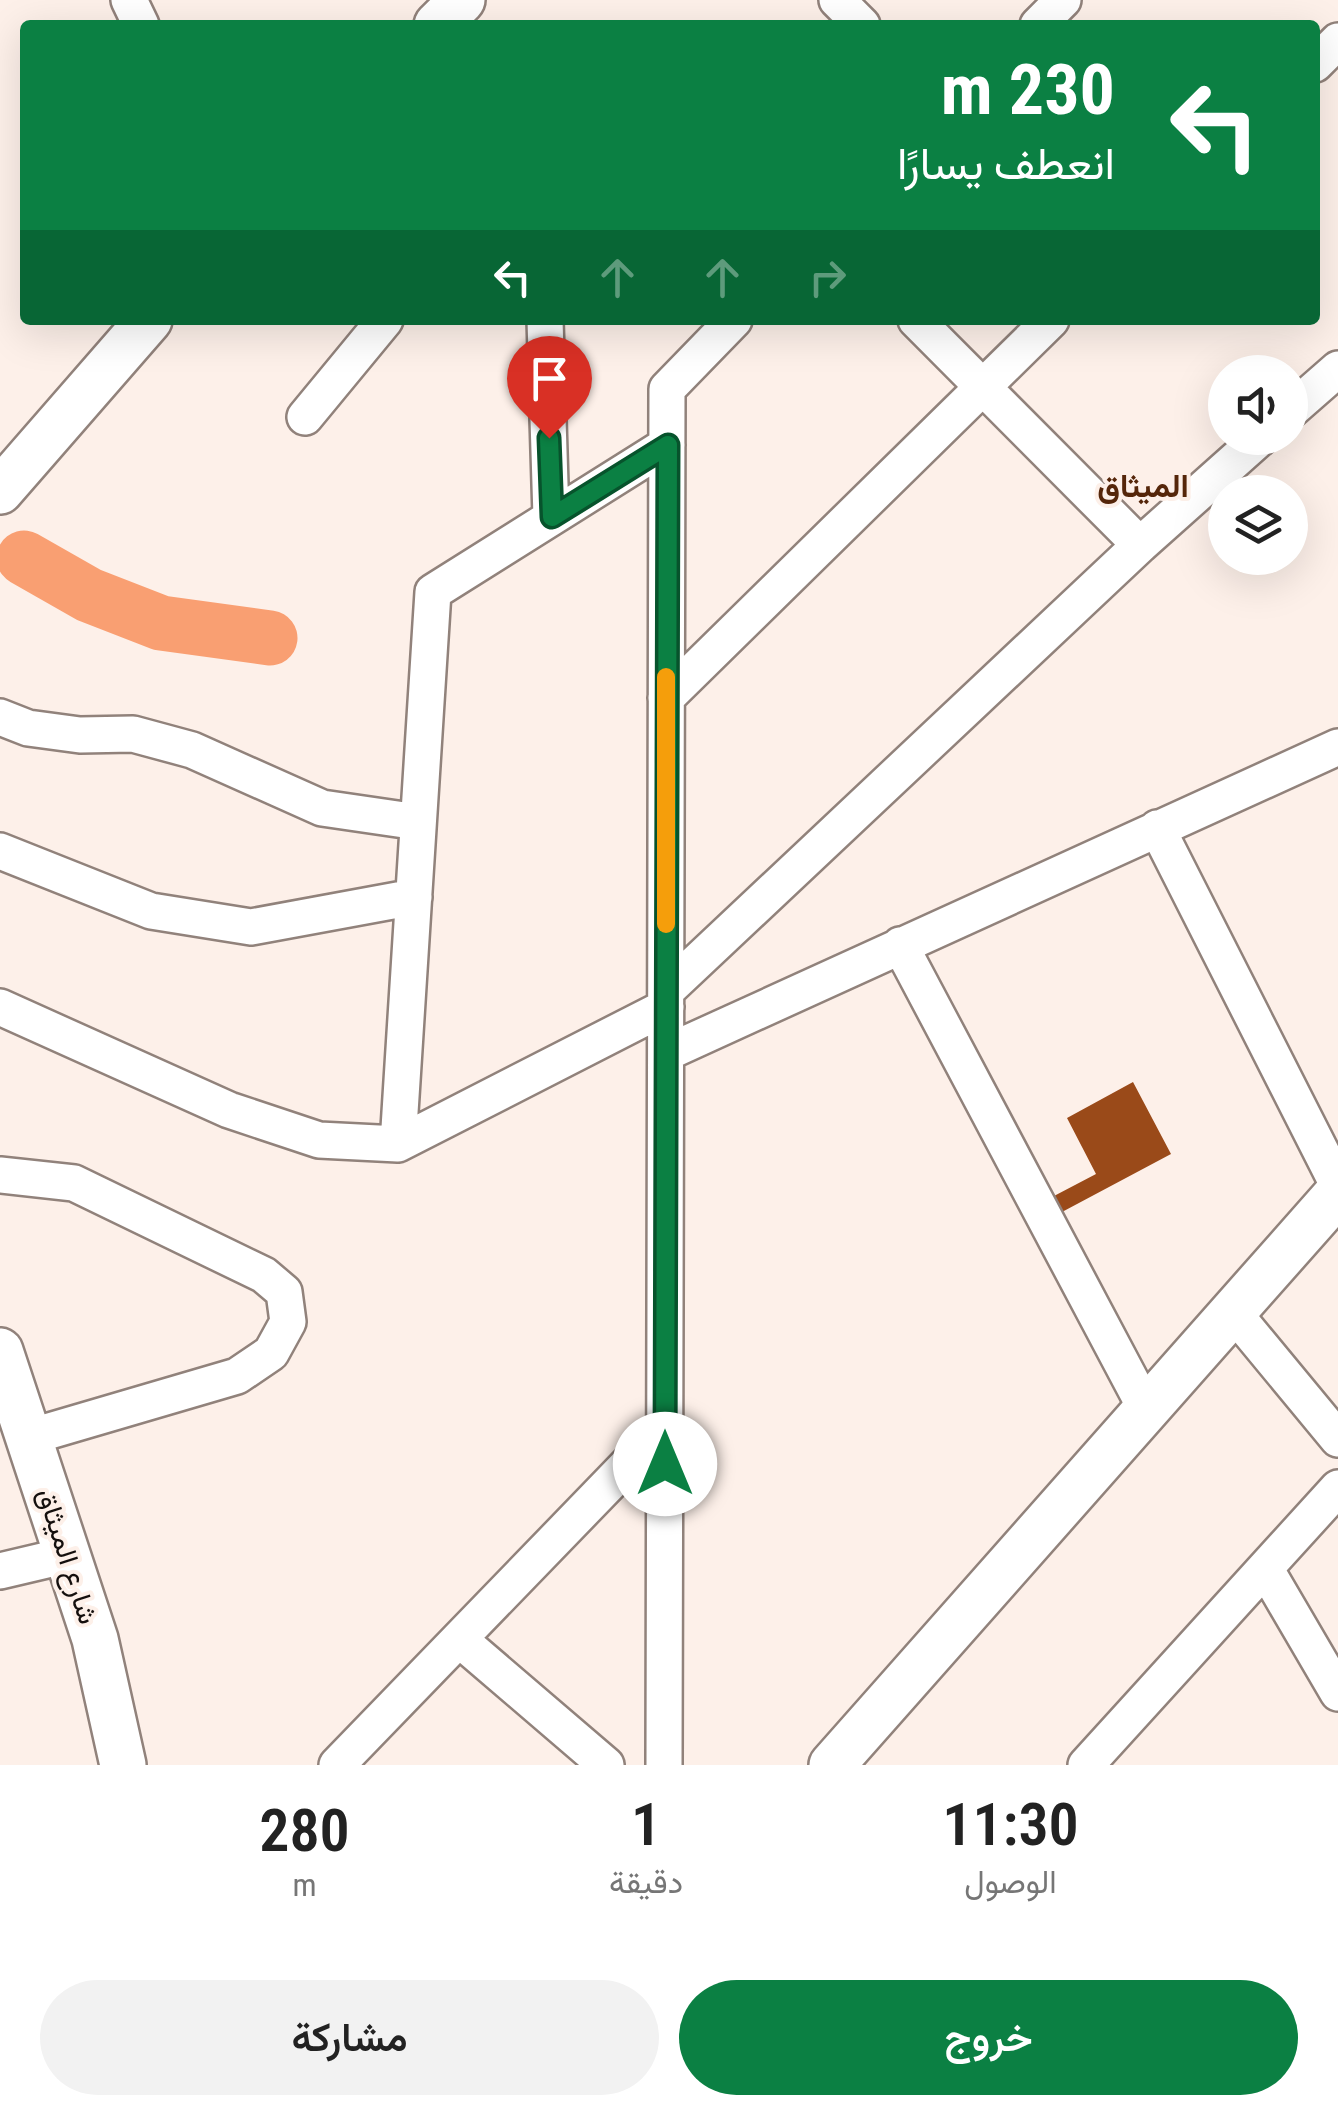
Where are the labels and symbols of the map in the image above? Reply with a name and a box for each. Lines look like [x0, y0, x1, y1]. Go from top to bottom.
pin [507, 336, 592, 439]
district label: الميثاق [1097, 467, 1189, 505]
position arrow [613, 1412, 717, 1516]
street label: شارع الميثاق [28, 1484, 105, 1629]

